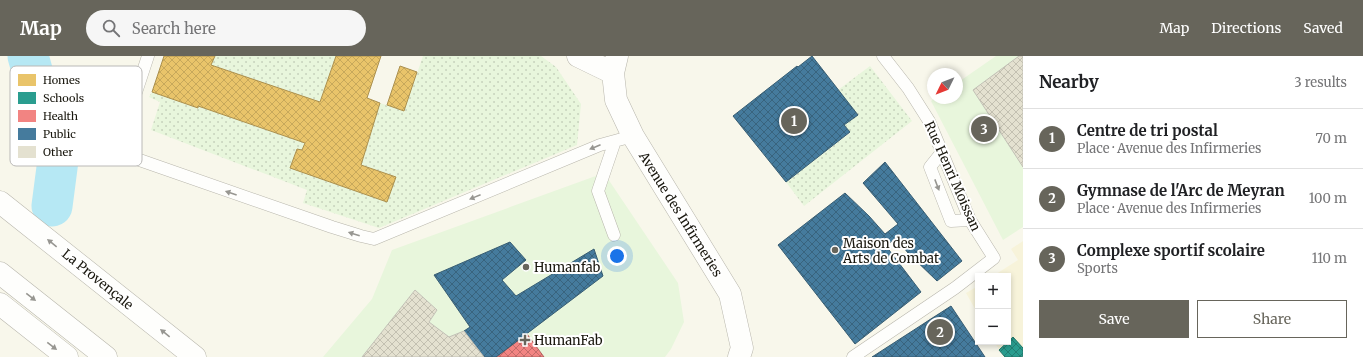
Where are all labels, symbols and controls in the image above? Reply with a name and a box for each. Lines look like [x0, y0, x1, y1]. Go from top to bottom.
search box [86, 10, 366, 46]
text: Map [20, 16, 62, 40]
icon: search [100, 17, 122, 39]
text: Search here [132, 19, 216, 38]
text: Map [1159, 19, 1189, 37]
text: Directions [1211, 19, 1281, 37]
text: Saved [1303, 19, 1343, 37]
legend [10, 66, 142, 166]
north arrow [927, 68, 963, 104]
text: Nearby [1039, 71, 1099, 93]
text: Homes [43, 73, 80, 87]
text: 3 results [1294, 74, 1347, 91]
text: Schools [43, 91, 84, 105]
pin: 1 [781, 106, 807, 136]
text: Health [43, 109, 79, 123]
pin: 3 [971, 114, 997, 144]
street label: Rue Henri Moissan [921, 119, 985, 234]
text: Centre de tri postal [1077, 121, 1218, 140]
text: Public [43, 127, 76, 141]
text: 1 [1049, 130, 1055, 147]
text: 70 m [1316, 130, 1347, 147]
text: Place · Avenue des Infirmeries [1077, 140, 1262, 157]
text: Other [43, 145, 73, 159]
one-way arrow [589, 145, 601, 151]
street label: Avenue des Infirmeries [635, 148, 726, 280]
one-way arrow [935, 180, 941, 192]
text: Gymnase de l'Arc de Meyran [1077, 181, 1285, 200]
one-way arrow [225, 189, 237, 195]
text: 2 [1048, 190, 1056, 207]
text: 100 m [1309, 190, 1347, 207]
one-way arrow [470, 194, 481, 200]
text: Place · Avenue des Infirmeries [1077, 200, 1262, 217]
one-way arrow [348, 231, 360, 237]
place label: Maison des Arts de Combat [842, 235, 939, 267]
one-way arrow [46, 239, 57, 247]
text: Complexe sportif scolaire [1077, 241, 1265, 260]
street label: La Provençale [59, 245, 137, 313]
marker: Maison des Arts de Combat [830, 245, 840, 255]
your location [607, 246, 627, 266]
text: 3 [1048, 250, 1056, 267]
text: 110 m [1312, 250, 1347, 267]
place label: Humanfab [534, 259, 601, 276]
text: Sports [1077, 260, 1118, 277]
marker: Humanfab [521, 262, 531, 272]
map controls [975, 273, 1011, 345]
button: + [975, 273, 1011, 309]
one-way arrow [25, 293, 36, 302]
button: Save [1039, 300, 1189, 338]
button: Share [1197, 300, 1347, 338]
button: − [975, 309, 1011, 345]
pin: 2 [927, 317, 953, 347]
one-way arrow [159, 328, 170, 337]
place label: HumanFab [534, 332, 603, 349]
marker: HumanFab [519, 334, 531, 346]
one-way arrow [47, 341, 58, 350]

